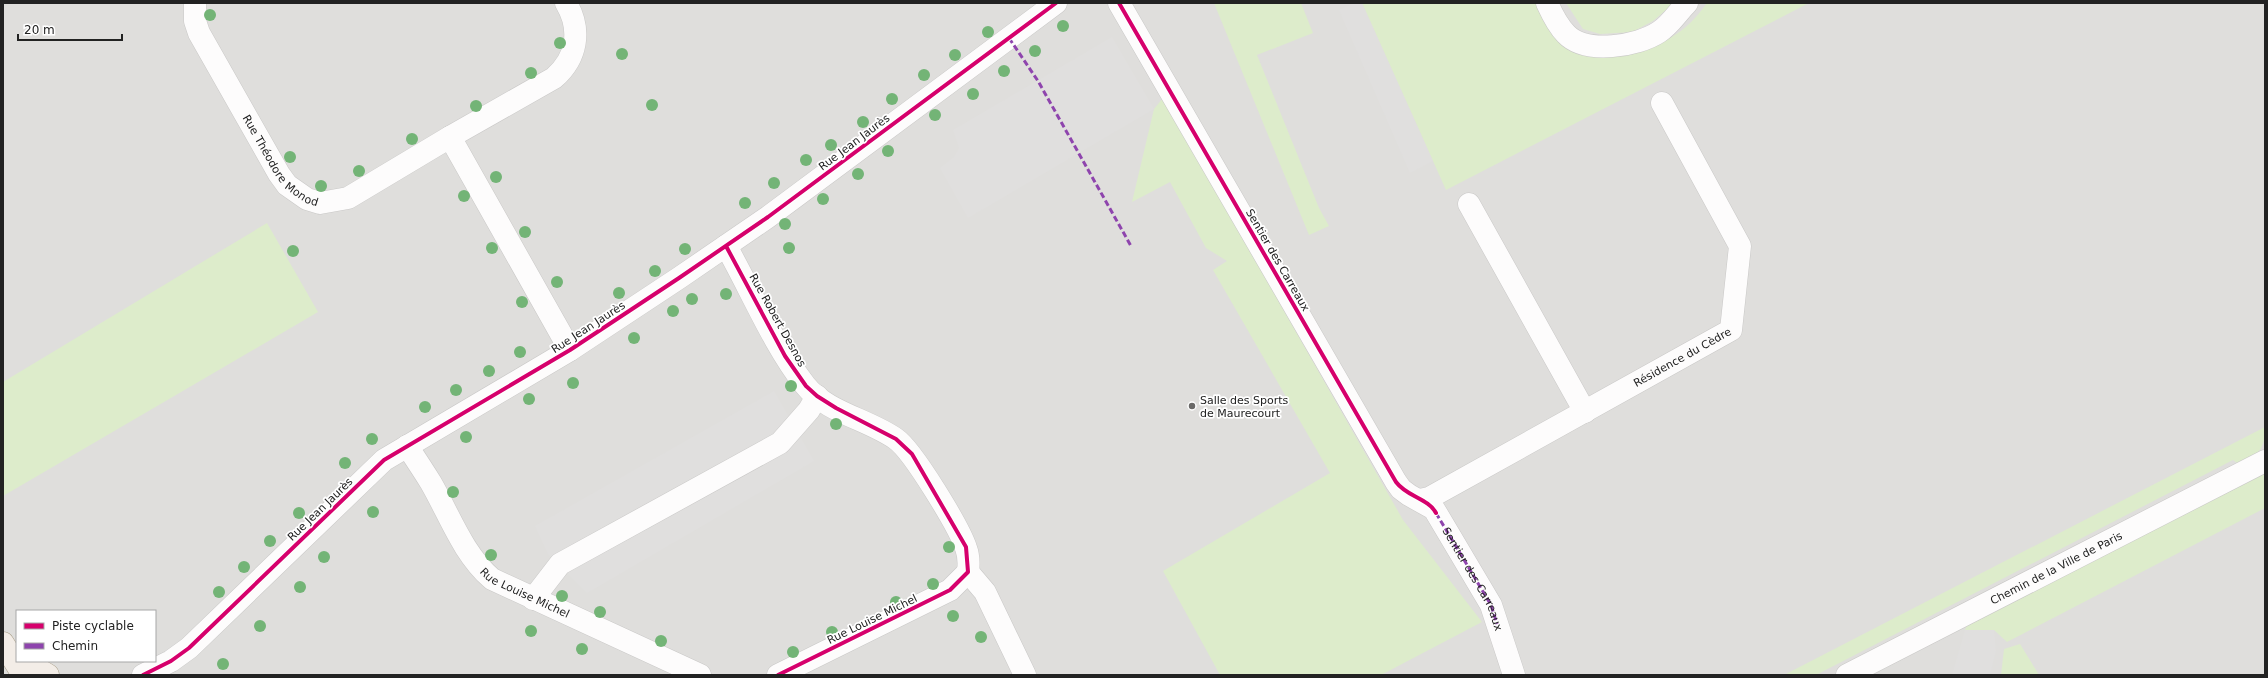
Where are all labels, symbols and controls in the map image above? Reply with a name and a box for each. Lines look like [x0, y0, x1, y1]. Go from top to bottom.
scale bar [18, 16, 122, 42]
text: 20 m [24, 23, 55, 37]
street label: Rue Jean Jaurès [816, 111, 893, 173]
street label: Rue Théodore Monod [240, 113, 320, 209]
street label: Sentier des Carreaux [1243, 207, 1312, 314]
street label: Rue Robert Desnos [746, 271, 809, 369]
street label: Rue Jean Jaurès [549, 299, 628, 356]
street label: Résidence du Cèdre [1631, 325, 1734, 390]
place label: Salle des Sports de Maurecourt [1200, 394, 1289, 420]
marker: Salle des Sports de Maurecourt [1187, 401, 1197, 411]
street label: Rue Jean Jaurès [285, 475, 356, 544]
street label: Sentier des Carreaux [1439, 525, 1505, 633]
street label: Chemin de la Ville de Paris [1988, 529, 2125, 608]
street label: Rue Louise Michel [477, 565, 571, 621]
street label: Rue Louise Michel [825, 592, 919, 647]
legend [16, 610, 156, 662]
text: Piste cyclable [52, 619, 134, 633]
text: Chemin [52, 639, 98, 653]

